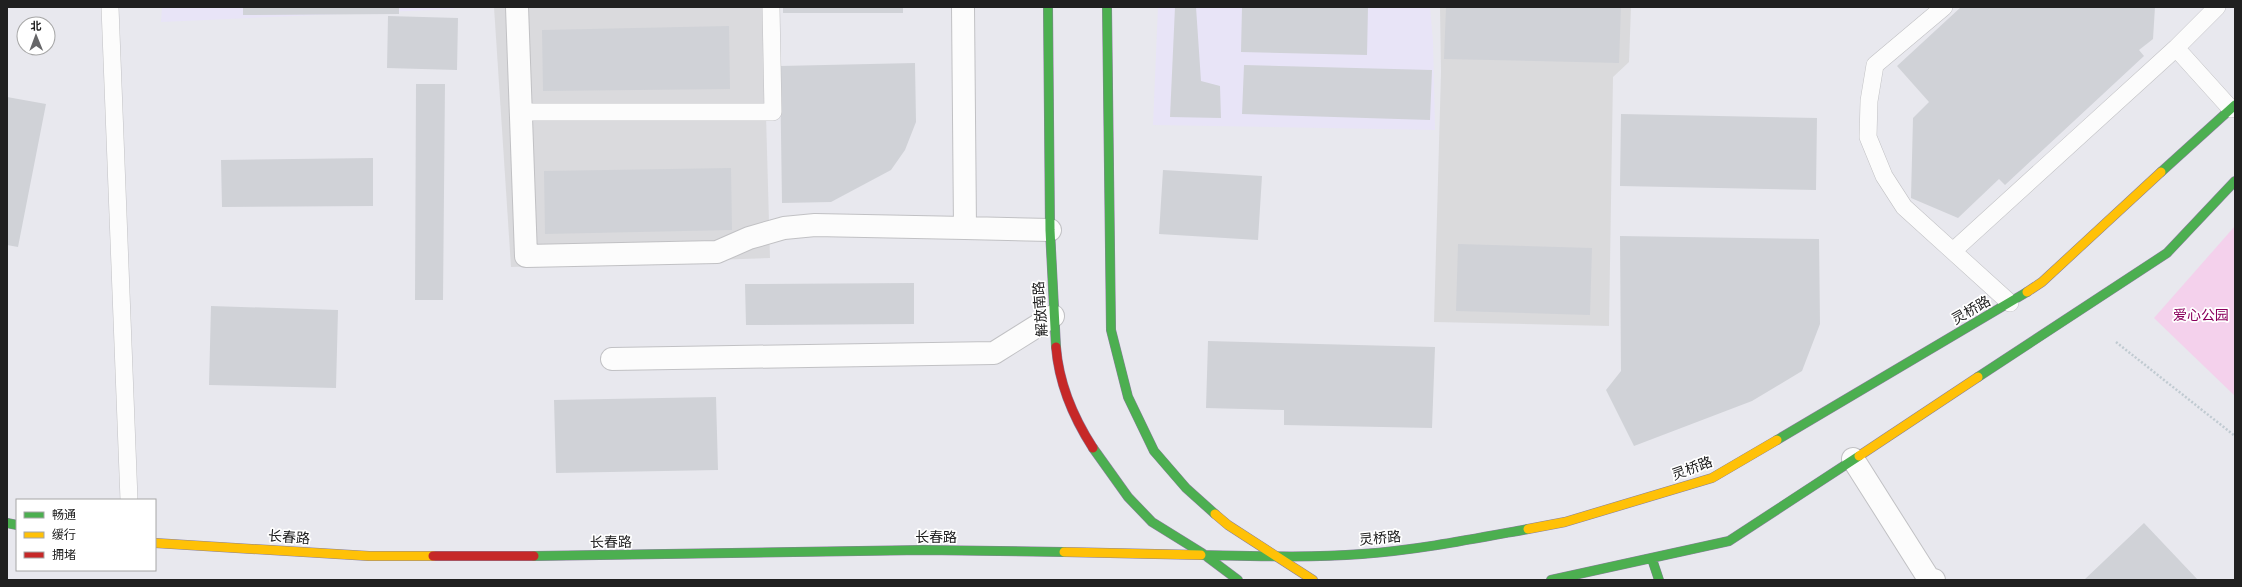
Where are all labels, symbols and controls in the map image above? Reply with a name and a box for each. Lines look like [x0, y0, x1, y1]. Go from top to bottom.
north arrow [16, 16, 56, 56]
text: 北 [30, 20, 41, 33]
street label: 解放南路 [1030, 281, 1050, 337]
street label: 灵桥路 [1949, 293, 1993, 327]
park label: 爱心公园 [2173, 307, 2229, 323]
street label: 灵桥路 [1670, 453, 1714, 483]
legend [16, 499, 156, 571]
text: 畅通 [52, 508, 76, 522]
text: 缓行 [52, 528, 76, 542]
street label: 长春路 [267, 528, 311, 546]
street label: 灵桥路 [1358, 528, 1402, 548]
street label: 长春路 [915, 529, 957, 545]
street label: 长春路 [590, 534, 632, 550]
text: 拥堵 [52, 548, 76, 562]

